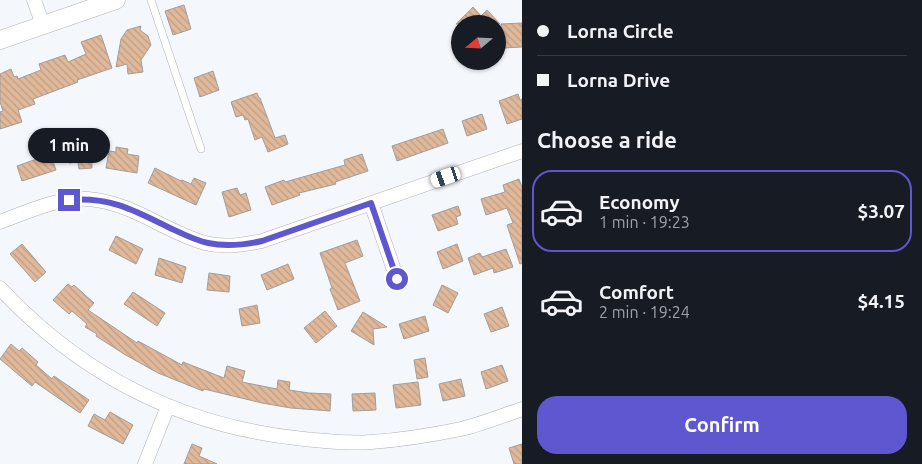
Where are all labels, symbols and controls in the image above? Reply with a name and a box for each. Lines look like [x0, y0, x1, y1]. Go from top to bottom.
north arrow [451, 15, 506, 70]
map controls [451, 15, 506, 70]
text: Lorna Circle [567, 20, 674, 42]
text: Lorna Drive [567, 69, 670, 91]
text: Choose a ride [537, 127, 677, 152]
callout: 1 min [28, 128, 110, 162]
text: 1 min [49, 136, 89, 154]
car [429, 165, 462, 189]
route end [58, 189, 80, 211]
icon: car [539, 189, 584, 234]
text: Economy [599, 191, 680, 213]
text: $3.07 [857, 200, 905, 222]
text: 1 min · 19:23 [599, 213, 690, 231]
route start [386, 268, 408, 290]
icon: car [539, 279, 584, 324]
text: Comfort [599, 281, 674, 303]
text: $4.15 [857, 290, 905, 312]
text: 2 min · 19:24 [599, 303, 690, 321]
button: Confirm [537, 396, 907, 454]

